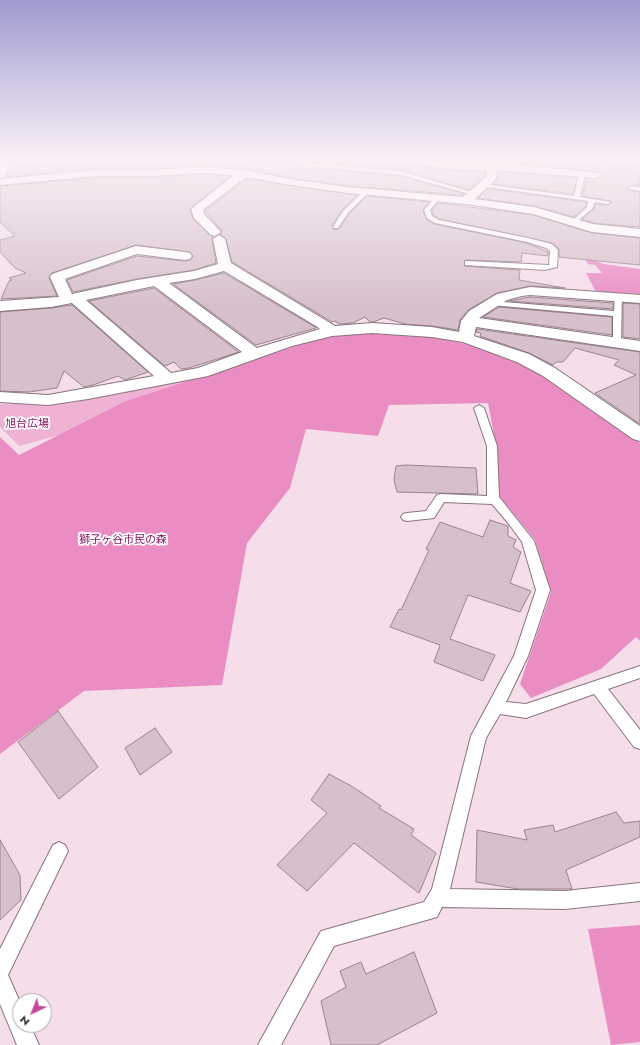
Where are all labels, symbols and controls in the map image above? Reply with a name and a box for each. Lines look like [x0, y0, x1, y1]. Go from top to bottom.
park label: 旭台広場 [5, 417, 49, 431]
park label: 獅子ヶ谷市民の森 [79, 533, 167, 547]
north arrow [12, 993, 52, 1033]
text: N [16, 1012, 33, 1030]

